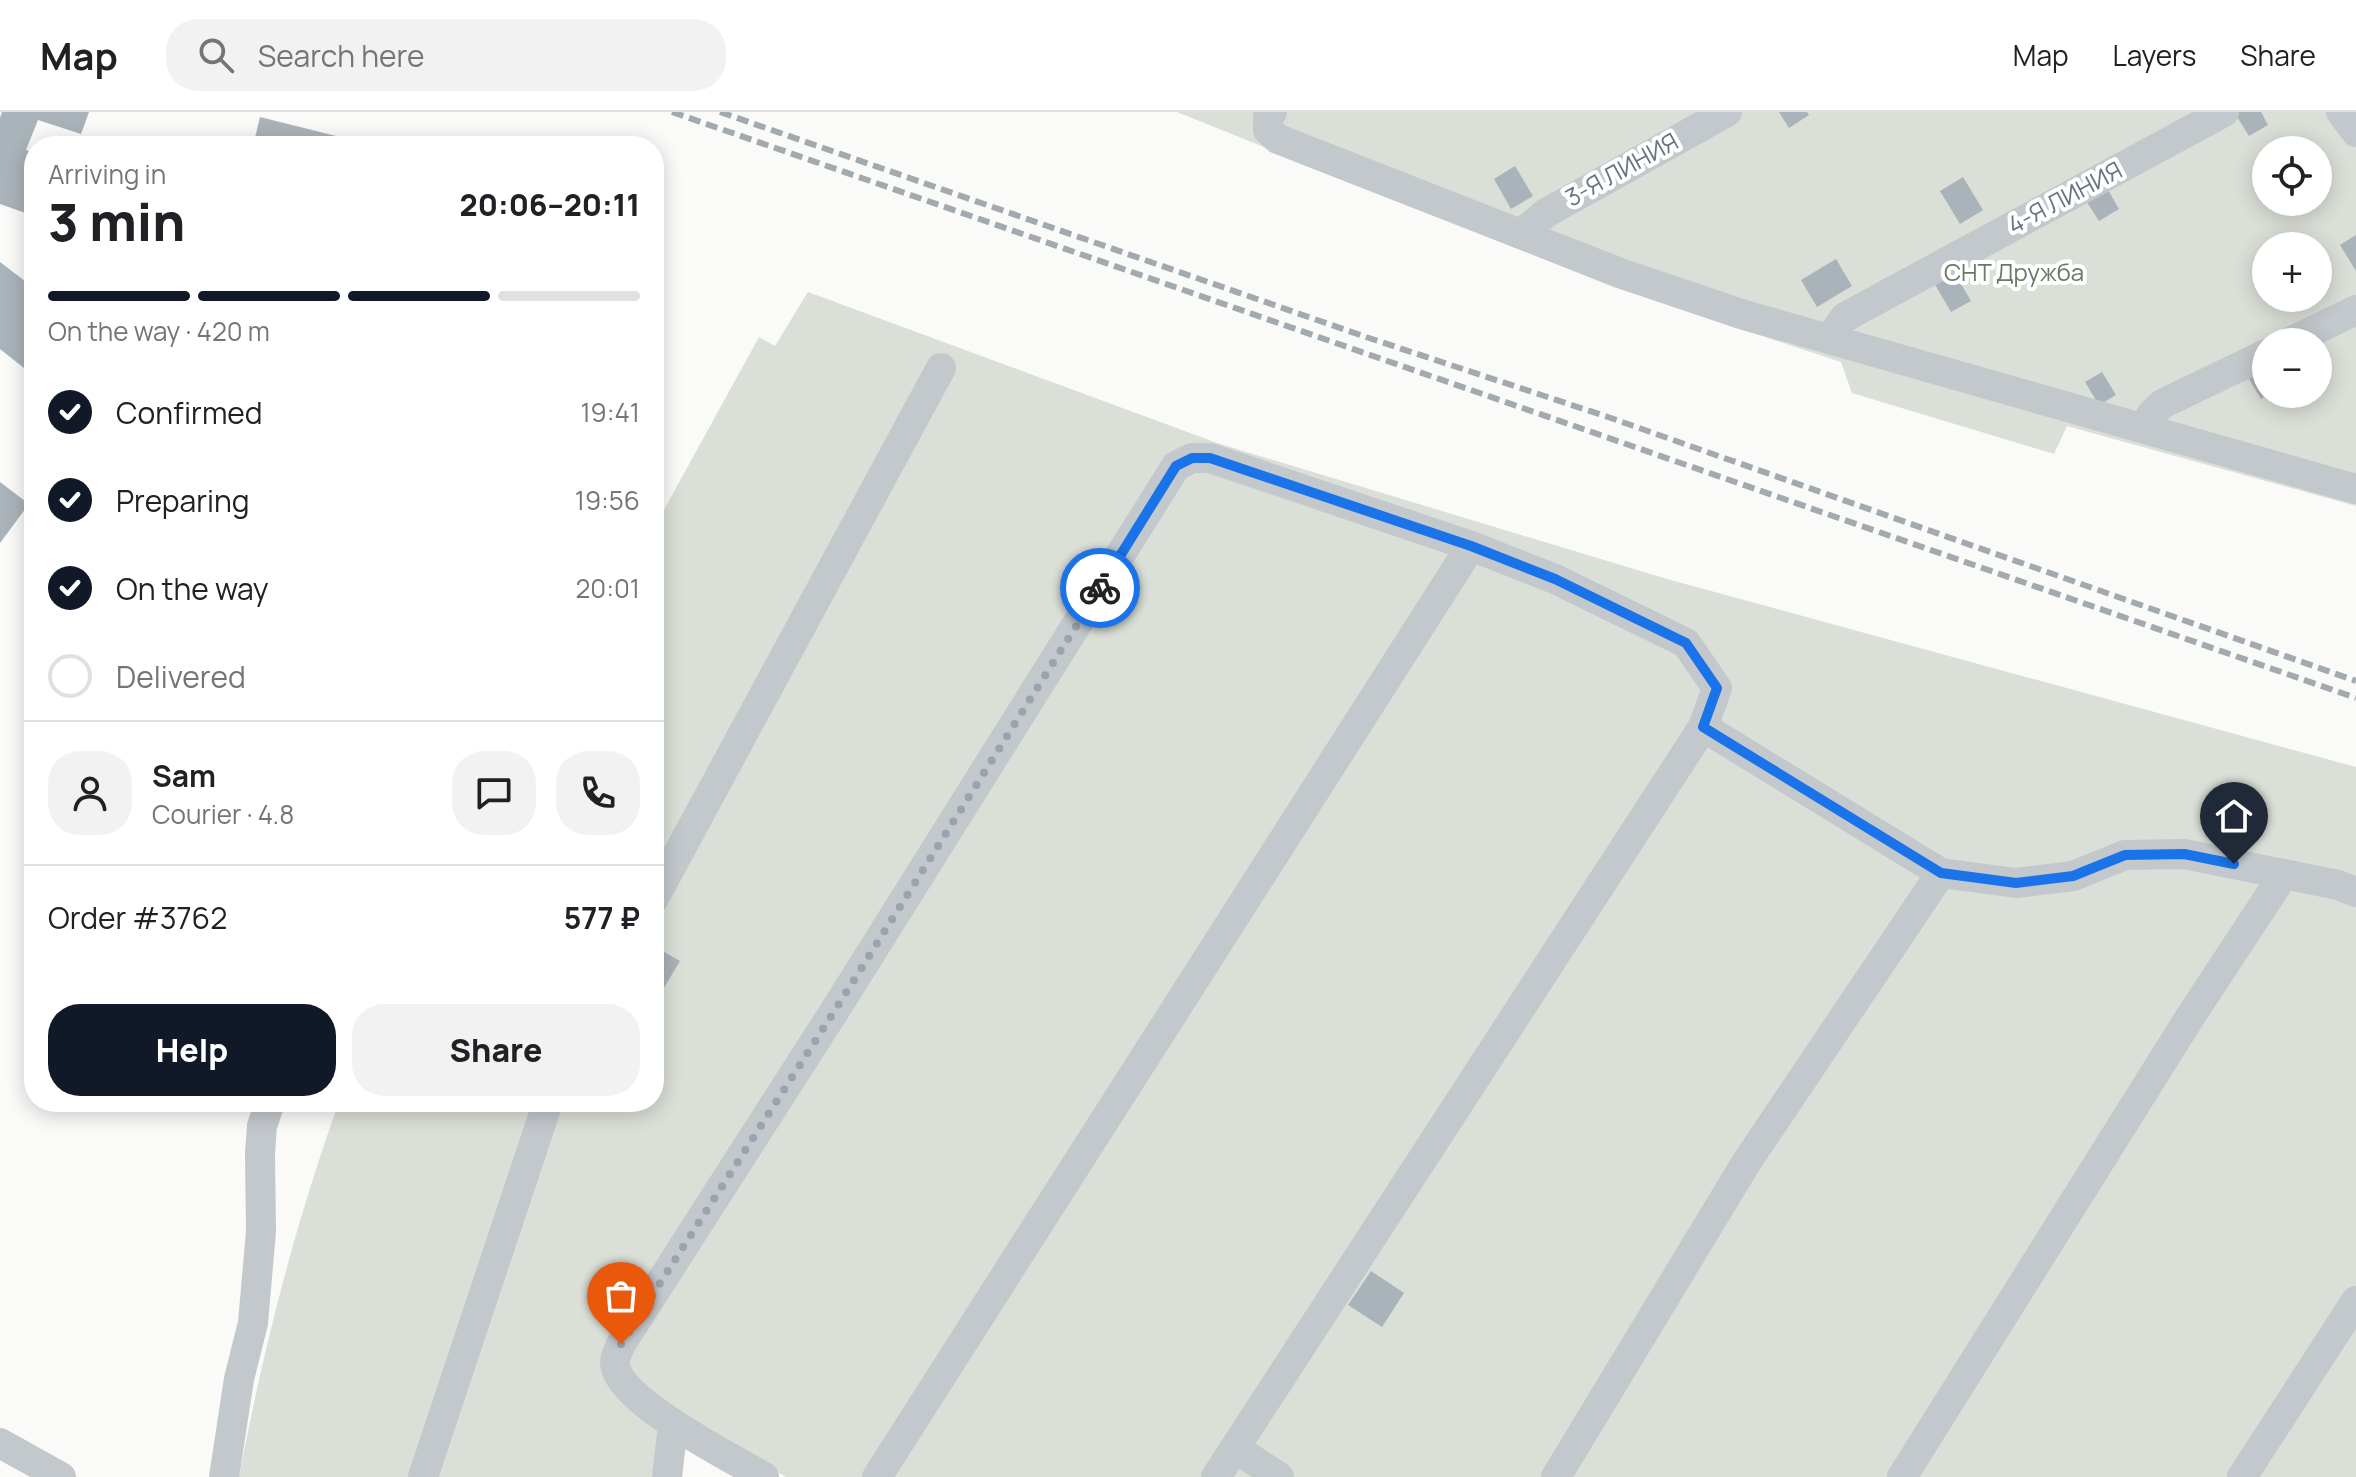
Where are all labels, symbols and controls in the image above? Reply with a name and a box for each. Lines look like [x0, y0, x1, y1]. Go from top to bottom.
search box [166, 19, 726, 91]
text: Map [40, 29, 118, 81]
icon: search [194, 33, 238, 77]
text: Search here [258, 35, 425, 76]
text: Map [2013, 36, 2069, 74]
text: Layers [2113, 36, 2196, 74]
text: Share [2240, 36, 2316, 74]
street label: 3-Я ЛИНИЯ [1559, 124, 1684, 213]
map controls [2252, 136, 2332, 408]
button: locate [2252, 136, 2332, 216]
street label: 4-Я ЛИНИЯ [2001, 153, 2127, 241]
text: Arriving in [48, 156, 166, 192]
text: 20:06–20:11 [460, 184, 640, 225]
text: 3 min [48, 186, 185, 257]
button: + [2252, 232, 2332, 312]
park label: СНТ Дружба [1944, 255, 2084, 288]
text: On the way · 420 m [48, 313, 270, 349]
button: − [2252, 328, 2332, 408]
icon: check [48, 390, 92, 434]
text: Confirmed [116, 392, 263, 433]
text: 19:41 [580, 394, 640, 430]
icon: check [48, 478, 92, 522]
text: Preparing [116, 480, 250, 521]
text: 19:56 [575, 482, 640, 518]
courier [1060, 548, 1140, 628]
icon: check [48, 566, 92, 610]
icon: bike [1078, 566, 1122, 610]
text: On the way [116, 568, 269, 609]
text: 20:01 [576, 570, 640, 606]
text: Delivered [116, 656, 246, 697]
button: person [48, 751, 132, 835]
button: chat [452, 751, 536, 835]
button: phone [556, 751, 640, 835]
text: Sam [152, 755, 216, 796]
pin [2200, 782, 2268, 864]
icon: home [2212, 794, 2256, 838]
text: Courier · 4.8 [152, 796, 294, 832]
text: Order #3762 [48, 897, 227, 938]
text: 577 ₽ [564, 897, 640, 938]
button: Help [48, 1004, 336, 1096]
button: Share [352, 1004, 640, 1096]
pin [587, 1262, 655, 1344]
icon: bag [599, 1274, 643, 1318]

